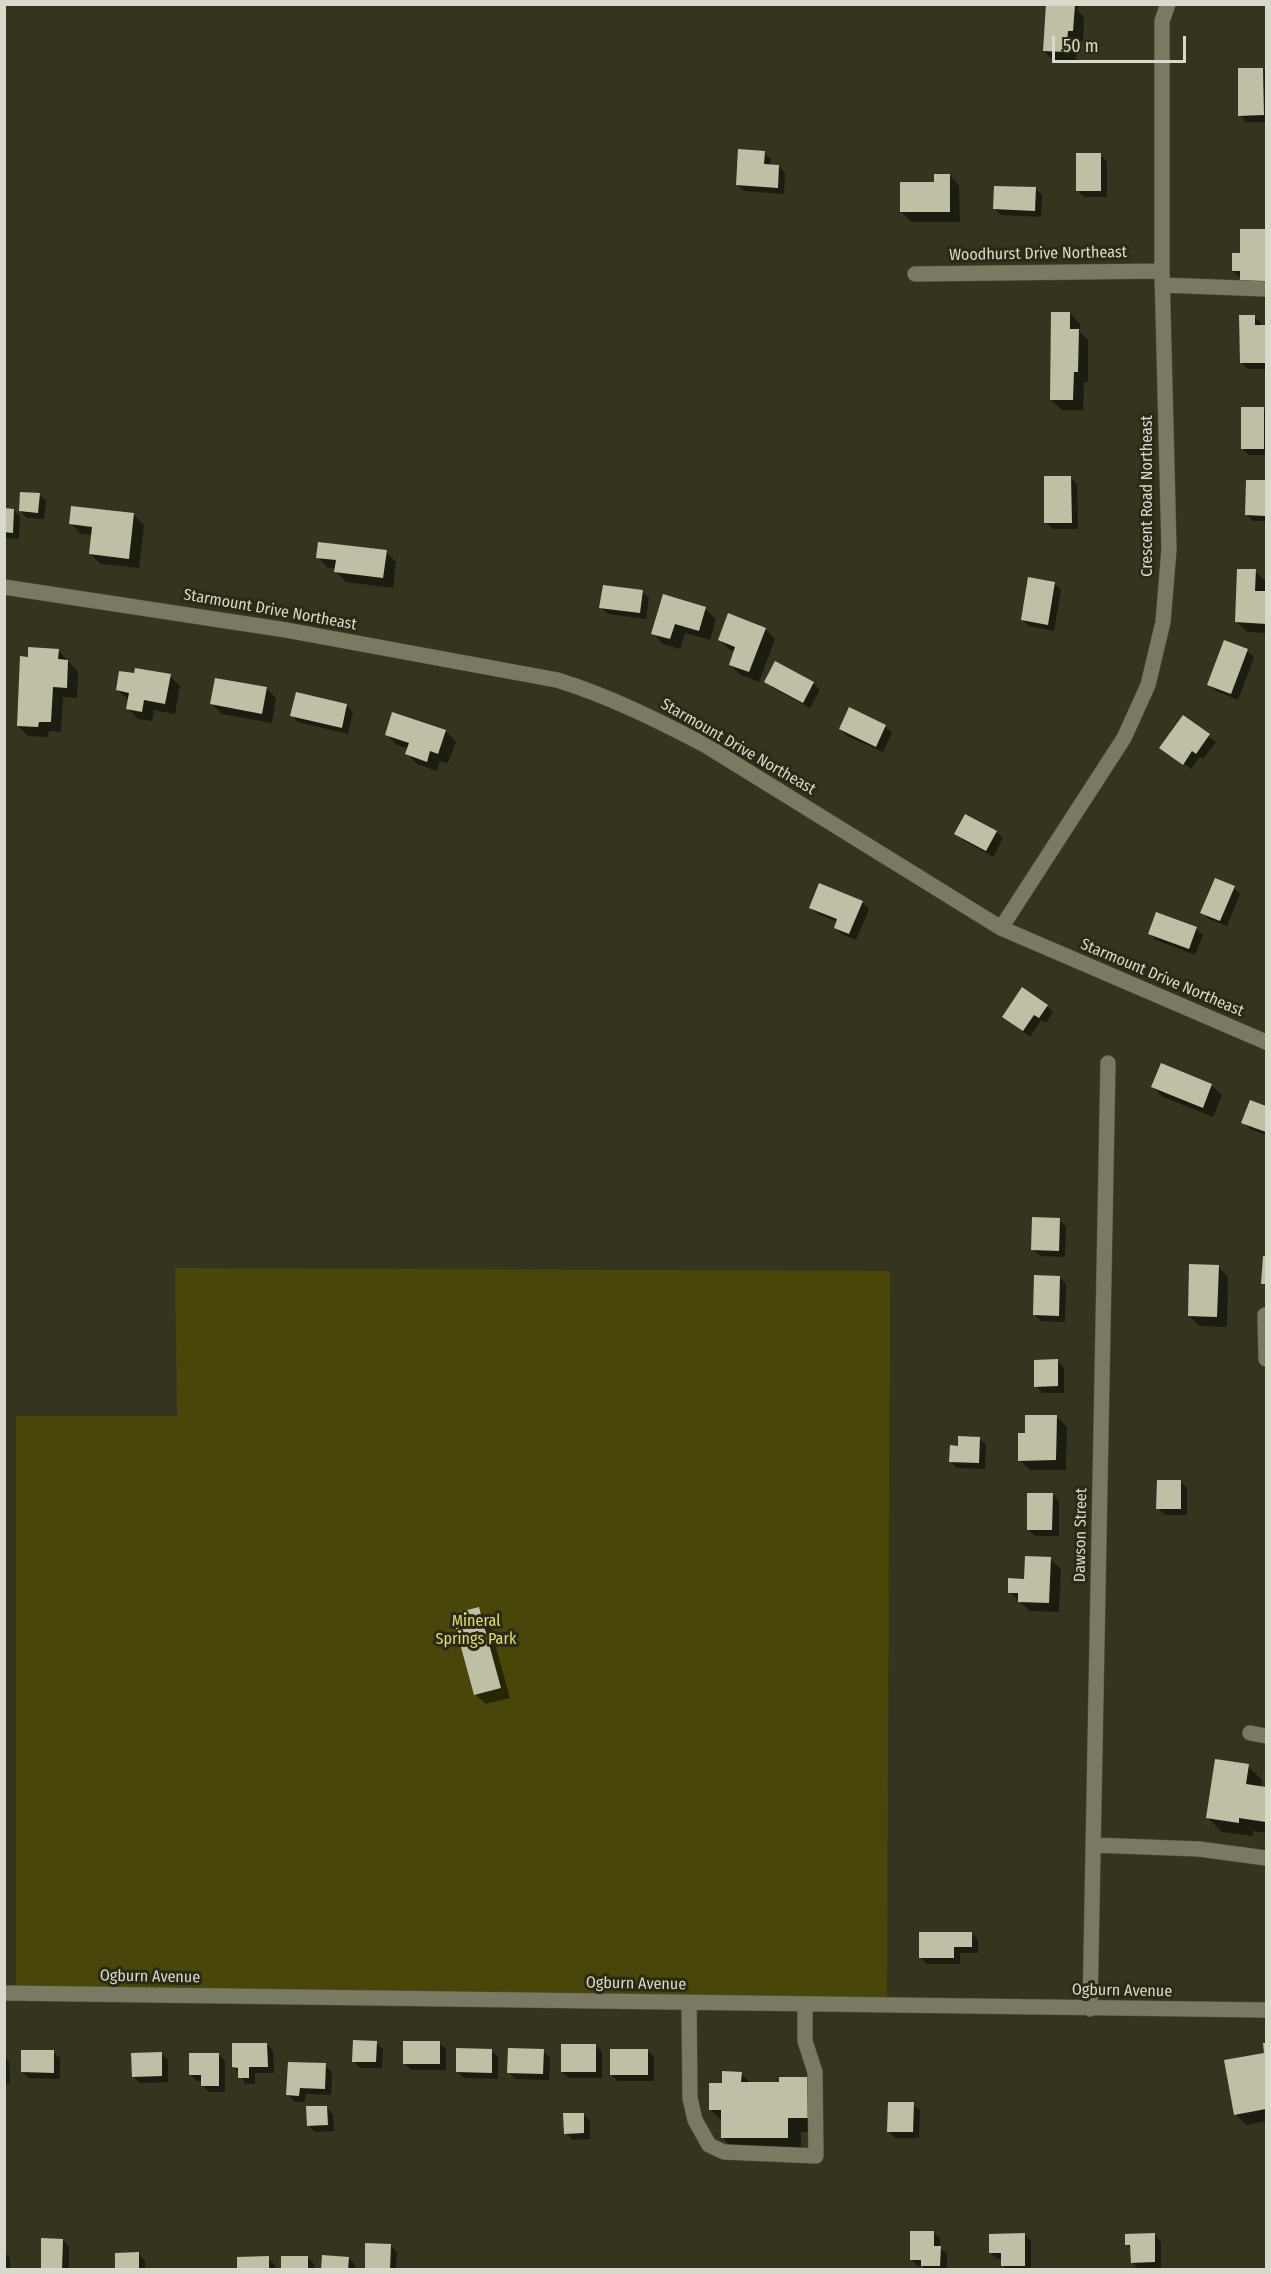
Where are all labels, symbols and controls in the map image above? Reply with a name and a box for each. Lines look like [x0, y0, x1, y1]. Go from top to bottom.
scale bar [1055, 24, 1188, 62]
text: 50 m [1063, 35, 1099, 57]
street label: Woodhurst Drive Northeast [949, 243, 1127, 265]
street label: Crescent Road Northeast [1138, 415, 1158, 577]
street label: Starmount Drive Northeast [182, 585, 358, 635]
street label: Starmount Drive Northeast [657, 695, 819, 799]
street label: Starmount Drive Northeast [1077, 935, 1247, 1021]
street label: Dawson Street [1071, 1488, 1091, 1582]
park label: Mineral Springs Park [436, 1612, 516, 1650]
street label: Ogburn Avenue [100, 1967, 200, 1987]
street label: Ogburn Avenue [586, 1974, 686, 1994]
street label: Ogburn Avenue [1072, 1981, 1172, 2001]

